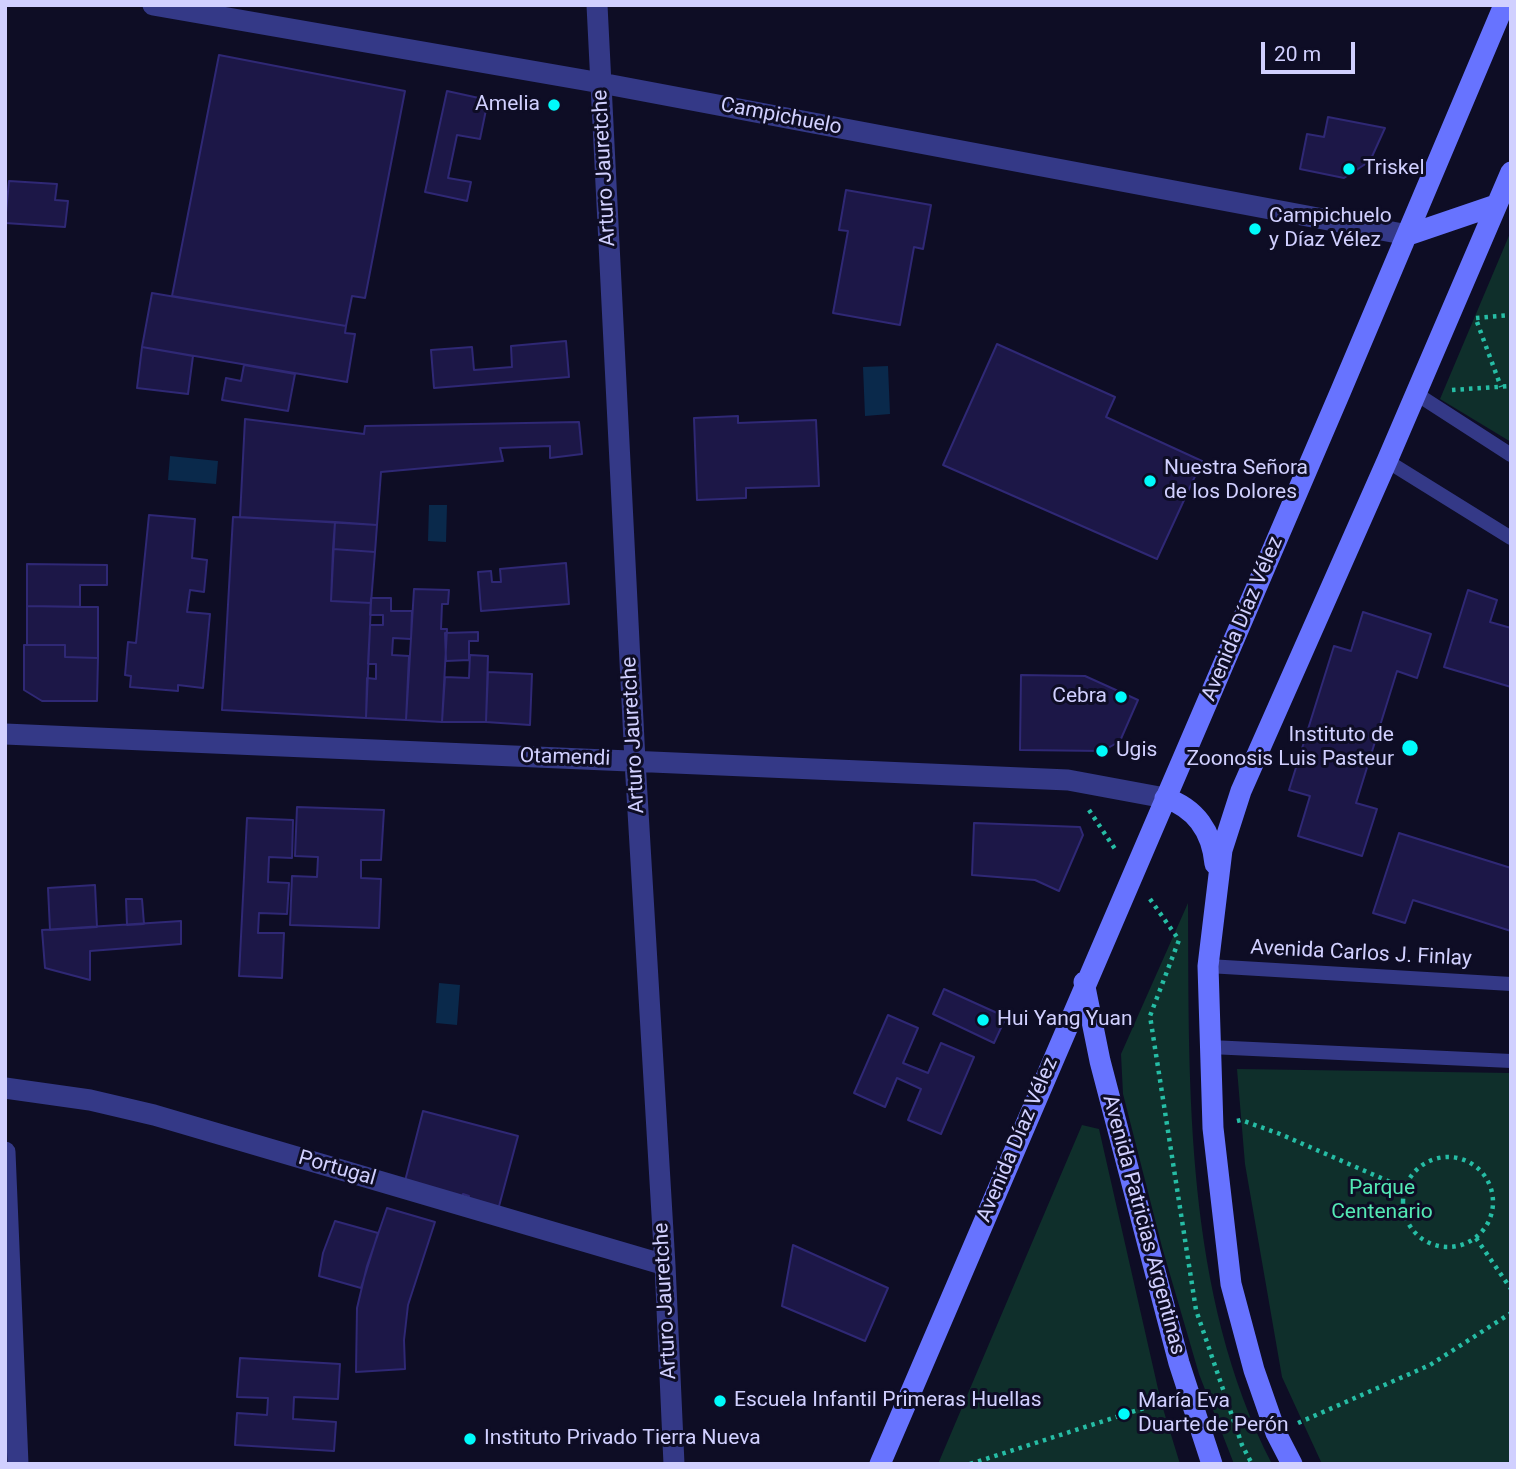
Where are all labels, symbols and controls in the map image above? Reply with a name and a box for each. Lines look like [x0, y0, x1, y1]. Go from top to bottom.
scale bar [1264, 28, 1358, 72]
text: 20 m [1274, 42, 1321, 66]
street label: Arturo Jauretche [588, 89, 622, 247]
place label: Amelia [475, 92, 540, 118]
street label: Campichuelo [718, 93, 844, 141]
marker: Amelia [546, 97, 562, 113]
place label: Triskel [1363, 156, 1425, 182]
marker: Triskel [1341, 161, 1357, 177]
place label: Campichuelo y Díaz Vélez [1269, 204, 1392, 254]
marker: Campichuelo y Díaz Vélez [1247, 221, 1263, 237]
place label: Nuestra Señora de los Dolores [1164, 456, 1308, 506]
marker: Nuestra Señora de los Dolores [1142, 473, 1158, 489]
street label: Avenida Díaz Vélez [1197, 533, 1289, 705]
street label: Arturo Jauretche [617, 656, 651, 814]
place label: Cebra [1052, 684, 1107, 710]
marker: Cebra [1113, 689, 1129, 705]
place label: Instituto de Zoonosis Luis Pasteur [1186, 723, 1394, 773]
place label: Ugis [1116, 738, 1157, 764]
marker: Instituto de Zoonosis Luis Pasteur [1400, 738, 1420, 758]
marker: Ugis [1094, 743, 1110, 759]
street label: Otamendi [519, 744, 611, 772]
street label: Avenida Carlos J. Finlay [1250, 936, 1472, 972]
place label: Hui Yang Yuan [997, 1007, 1133, 1033]
marker: Hui Yang Yuan [975, 1012, 991, 1028]
street label: Avenida Díaz Vélez [972, 1054, 1064, 1226]
street label: Avenida Patricias Argentinas [1096, 1092, 1190, 1358]
street label: Portugal [295, 1146, 379, 1192]
park label: Parque Centenario [1331, 1176, 1433, 1226]
street label: Arturo Jauretche [649, 1222, 683, 1380]
place label: Escuela Infantil Primeras Huellas [734, 1388, 1042, 1414]
place label: María Eva Duarte de Perón [1138, 1389, 1289, 1439]
marker: Escuela Infantil Primeras Huellas [712, 1393, 728, 1409]
marker: María Eva Duarte de Perón [1116, 1406, 1132, 1422]
place label: Instituto Privado Tierra Nueva [484, 1426, 761, 1452]
marker: Instituto Privado Tierra Nueva [462, 1431, 478, 1447]

